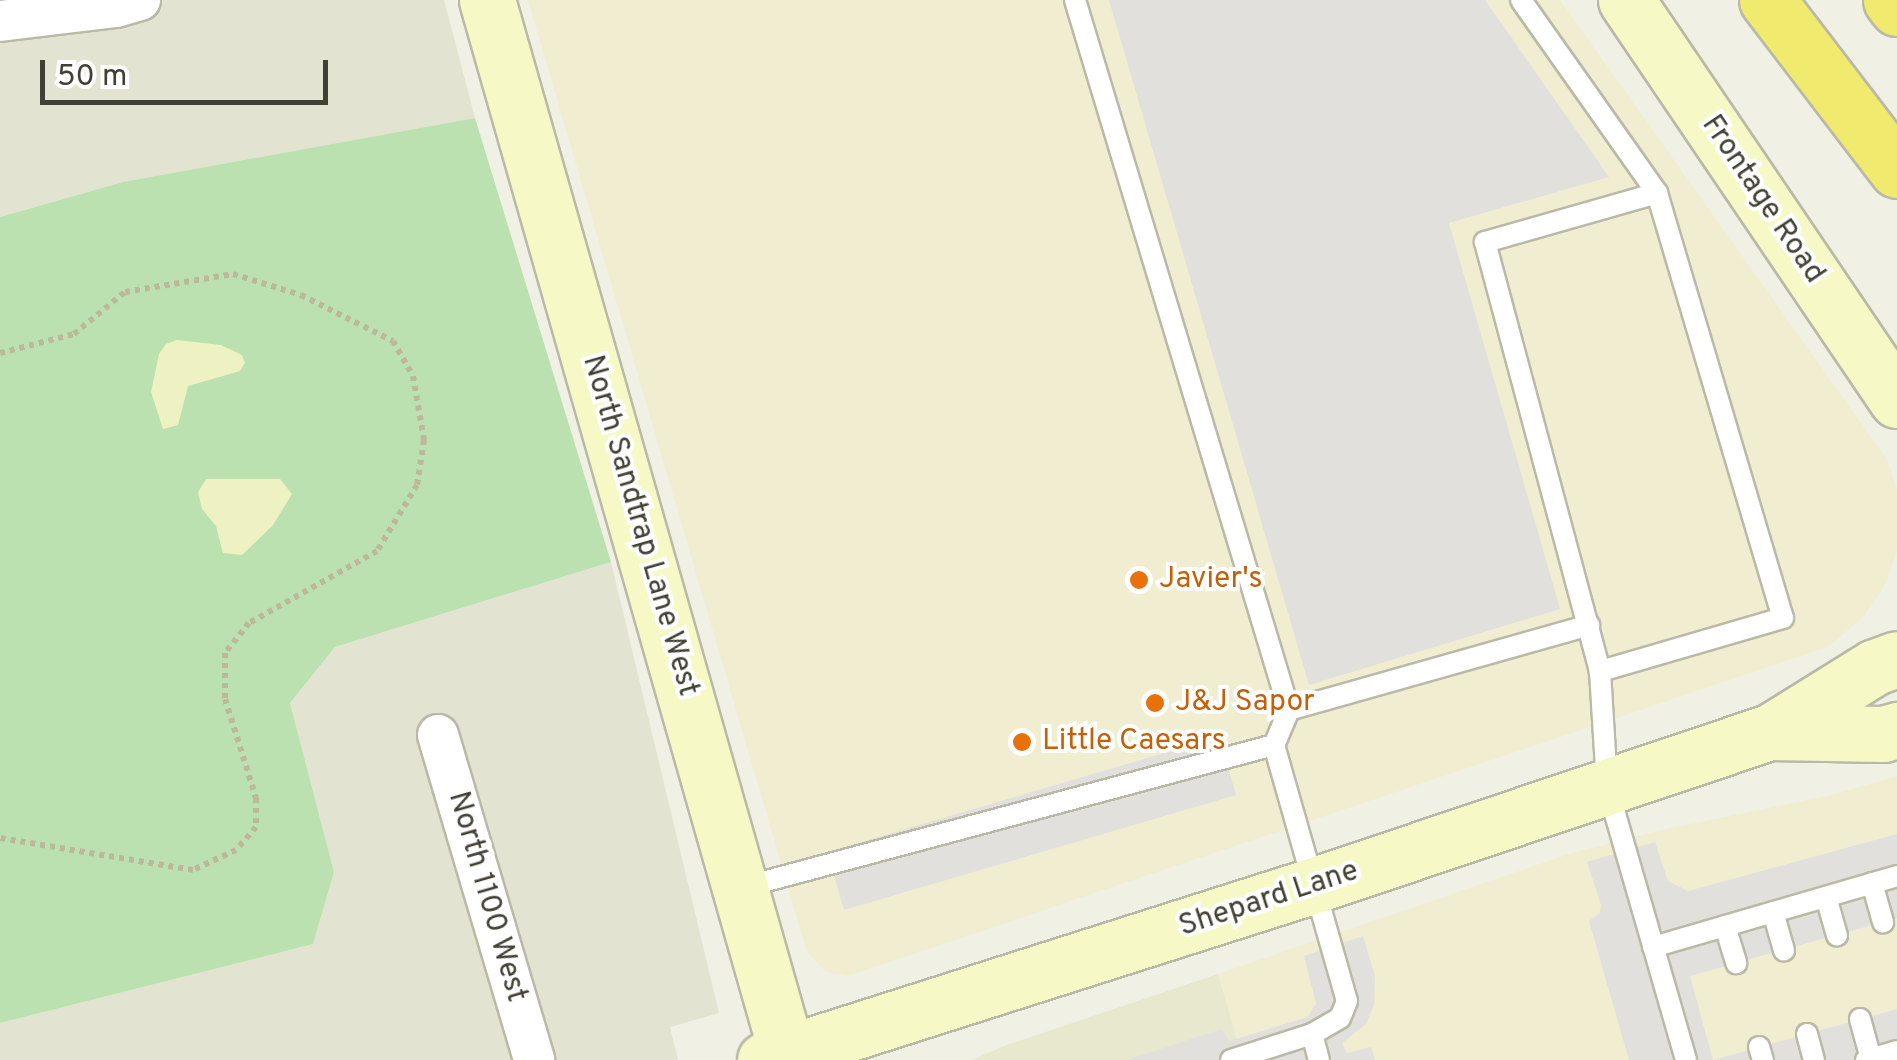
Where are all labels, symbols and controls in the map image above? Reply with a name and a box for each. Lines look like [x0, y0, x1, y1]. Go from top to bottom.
scale bar [45, 40, 332, 102]
text: 50 m [57, 59, 127, 96]
street label: Frontage Road [1692, 109, 1832, 291]
street label: North Sandtrap Lane West [573, 351, 705, 701]
place label: Javier's [1159, 562, 1263, 598]
marker: Javier's [1128, 569, 1150, 591]
place label: J&J Sapor [1175, 685, 1315, 721]
marker: J&J Sapor [1144, 692, 1166, 714]
place label: Little Caesars [1042, 724, 1226, 760]
marker: Little Caesars [1011, 731, 1033, 753]
street label: North 1100 West [439, 787, 533, 1007]
street label: Shepard Lane [1175, 854, 1363, 946]

